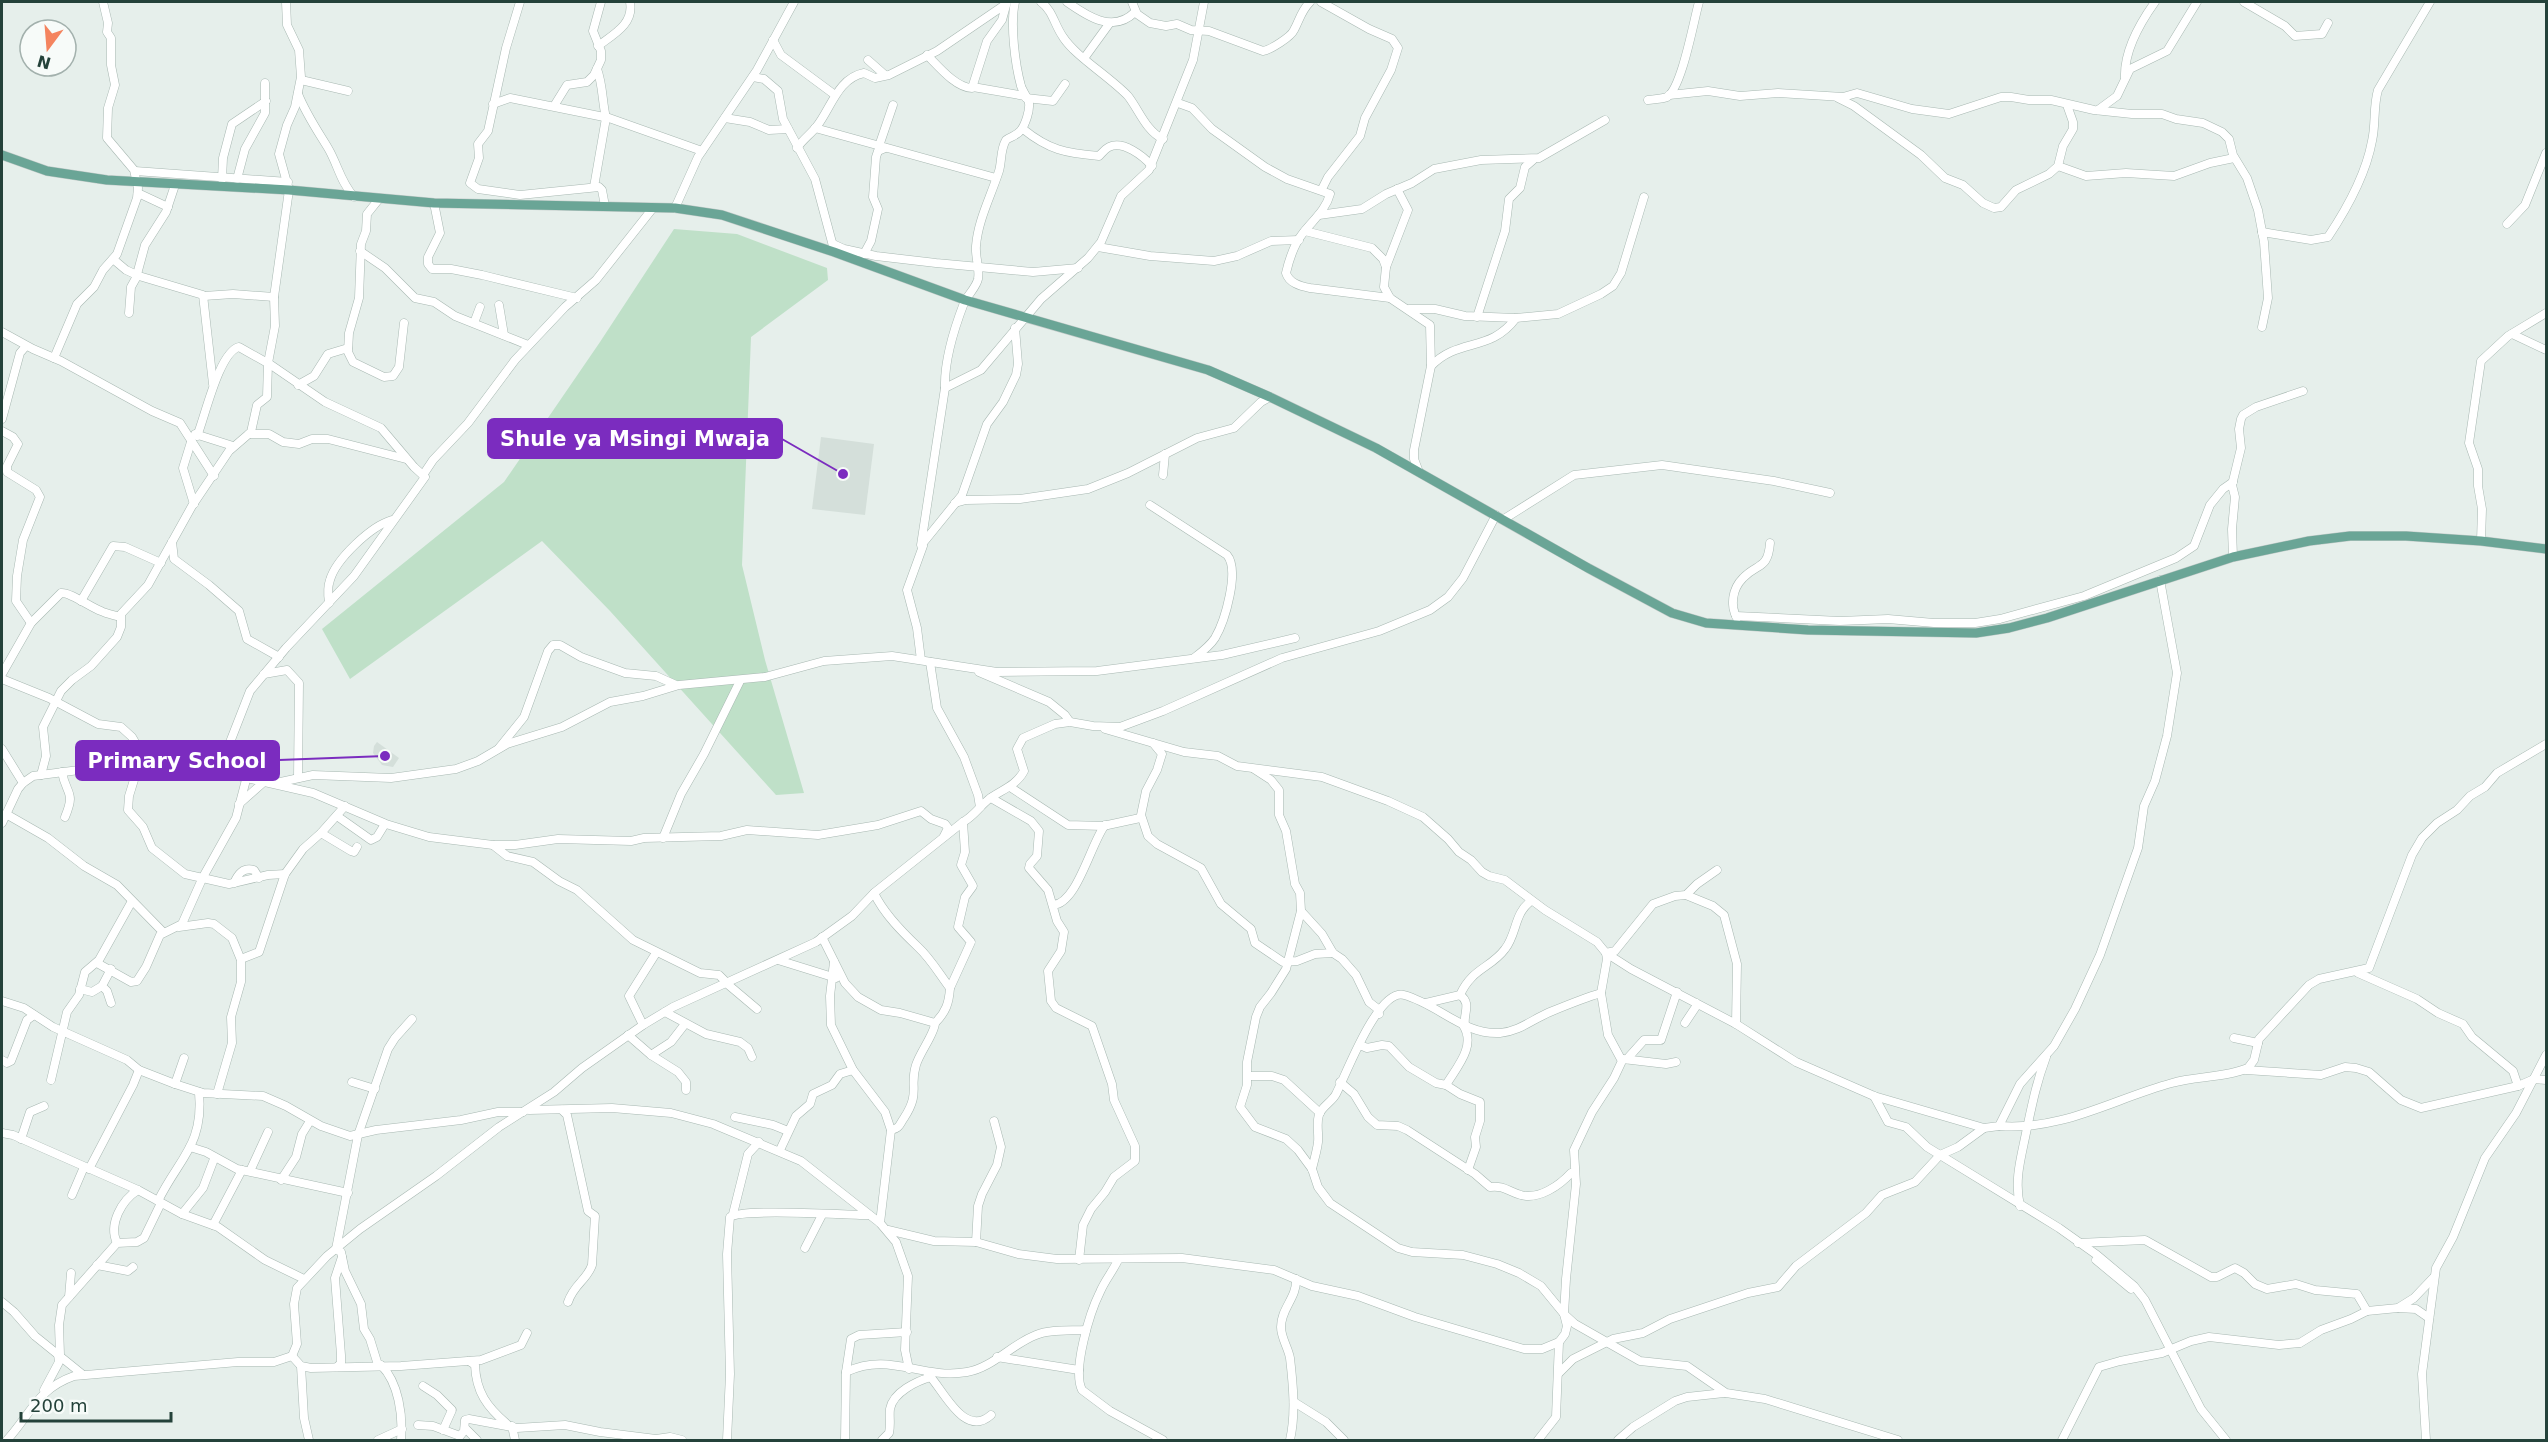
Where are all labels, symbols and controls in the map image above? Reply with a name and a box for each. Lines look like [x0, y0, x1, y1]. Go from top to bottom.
north arrow [18, 18, 78, 78]
text: N [35, 51, 53, 73]
callout: Shule ya Msingi Mwaja [488, 419, 782, 458]
text: Shule ya Msingi Mwaja [500, 427, 770, 451]
callout: Primary School [76, 741, 279, 780]
text: Primary School [88, 749, 266, 773]
scale bar [21, 1385, 171, 1423]
text: 200 m [30, 1395, 88, 1416]

